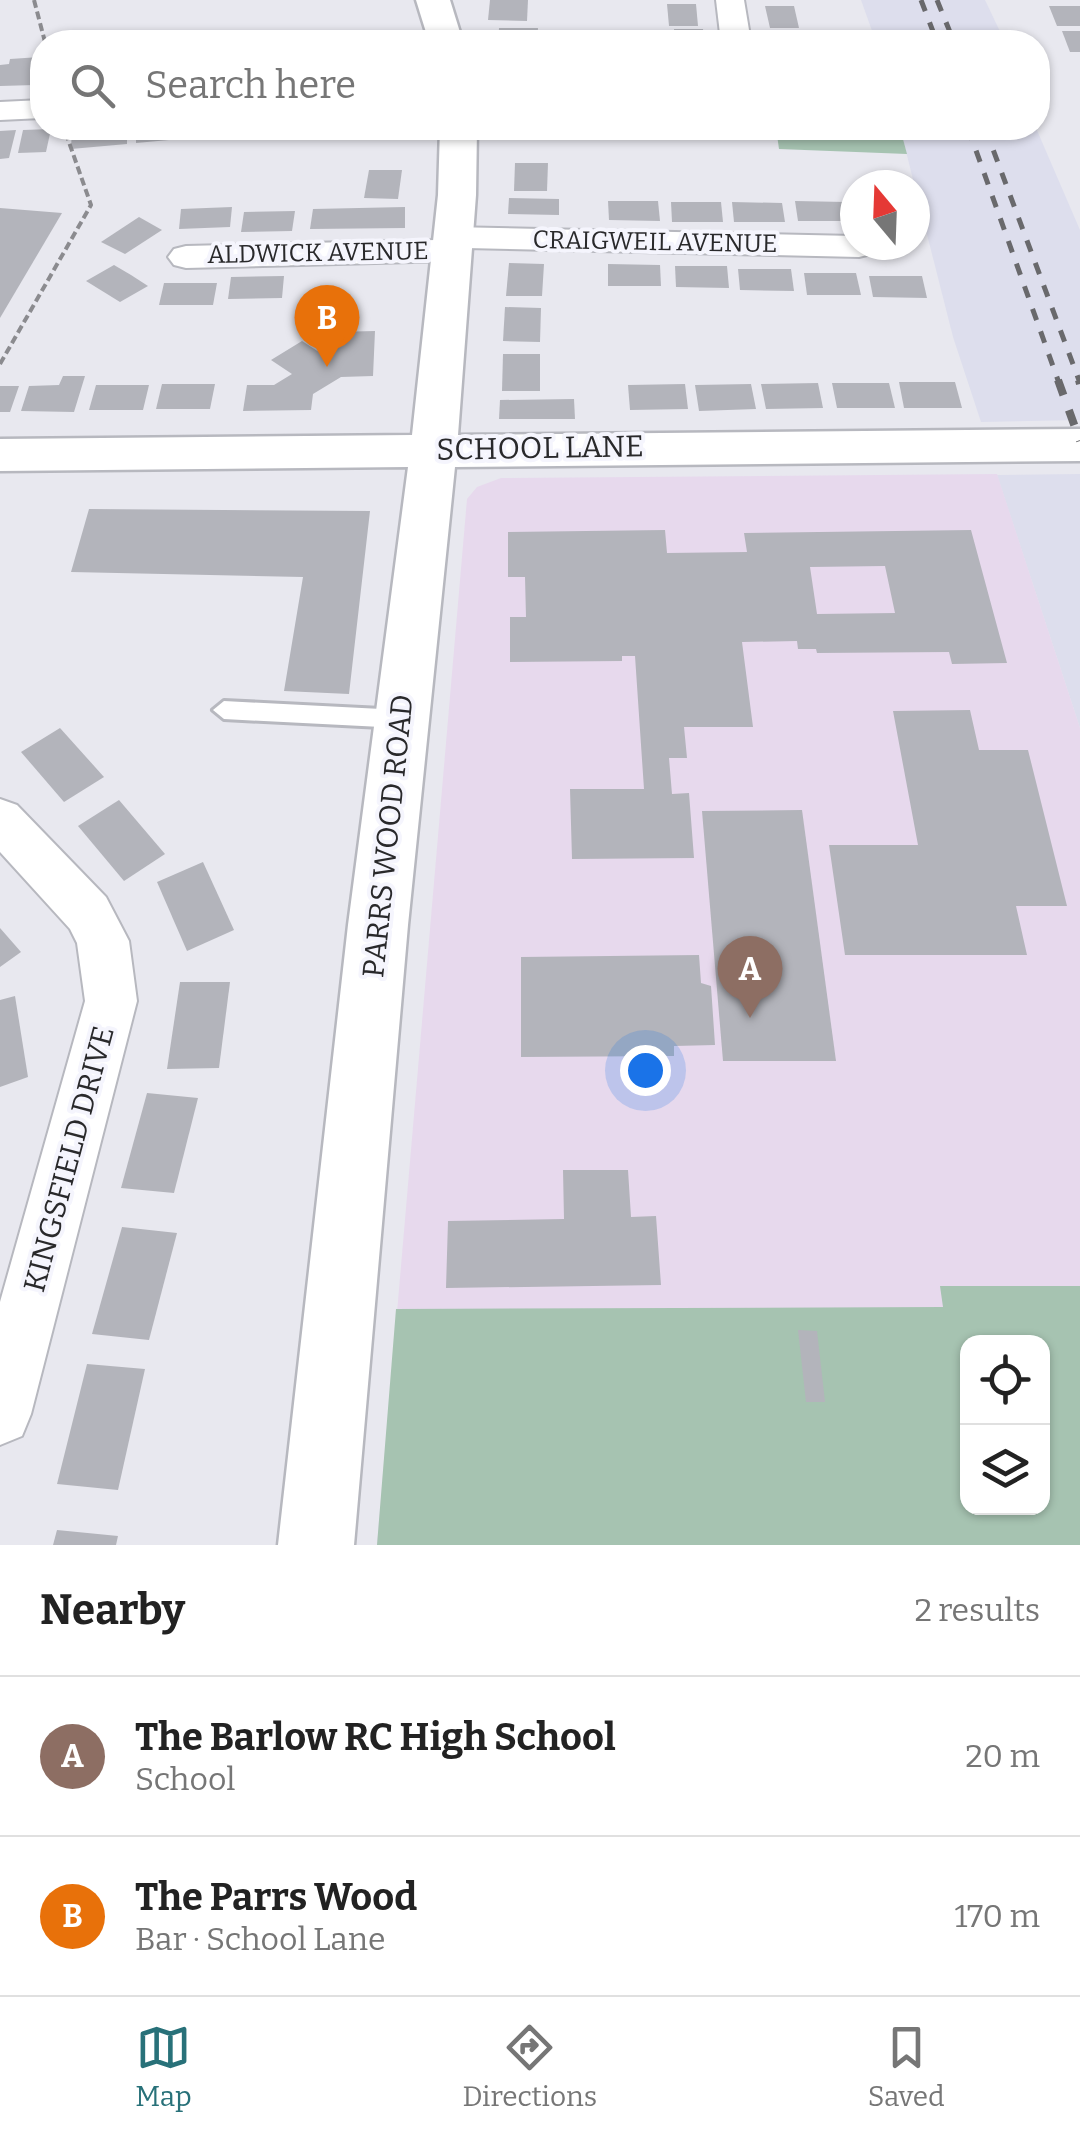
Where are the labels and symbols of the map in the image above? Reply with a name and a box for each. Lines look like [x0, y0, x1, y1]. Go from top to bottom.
north arrow [840, 170, 930, 260]
street label: CRAIGWEIL AVENUE [532, 225, 778, 259]
street label: ALDWICK AVENUE [207, 236, 429, 270]
pin: B [294, 284, 360, 367]
street label: SCHOOL LANE [436, 428, 644, 468]
street label: PARRS WOOD ROAD [355, 693, 421, 979]
pin: A [718, 936, 782, 1018]
street label: KINGSFIELD DRIVE [16, 1022, 122, 1296]
your location [620, 1045, 671, 1096]

